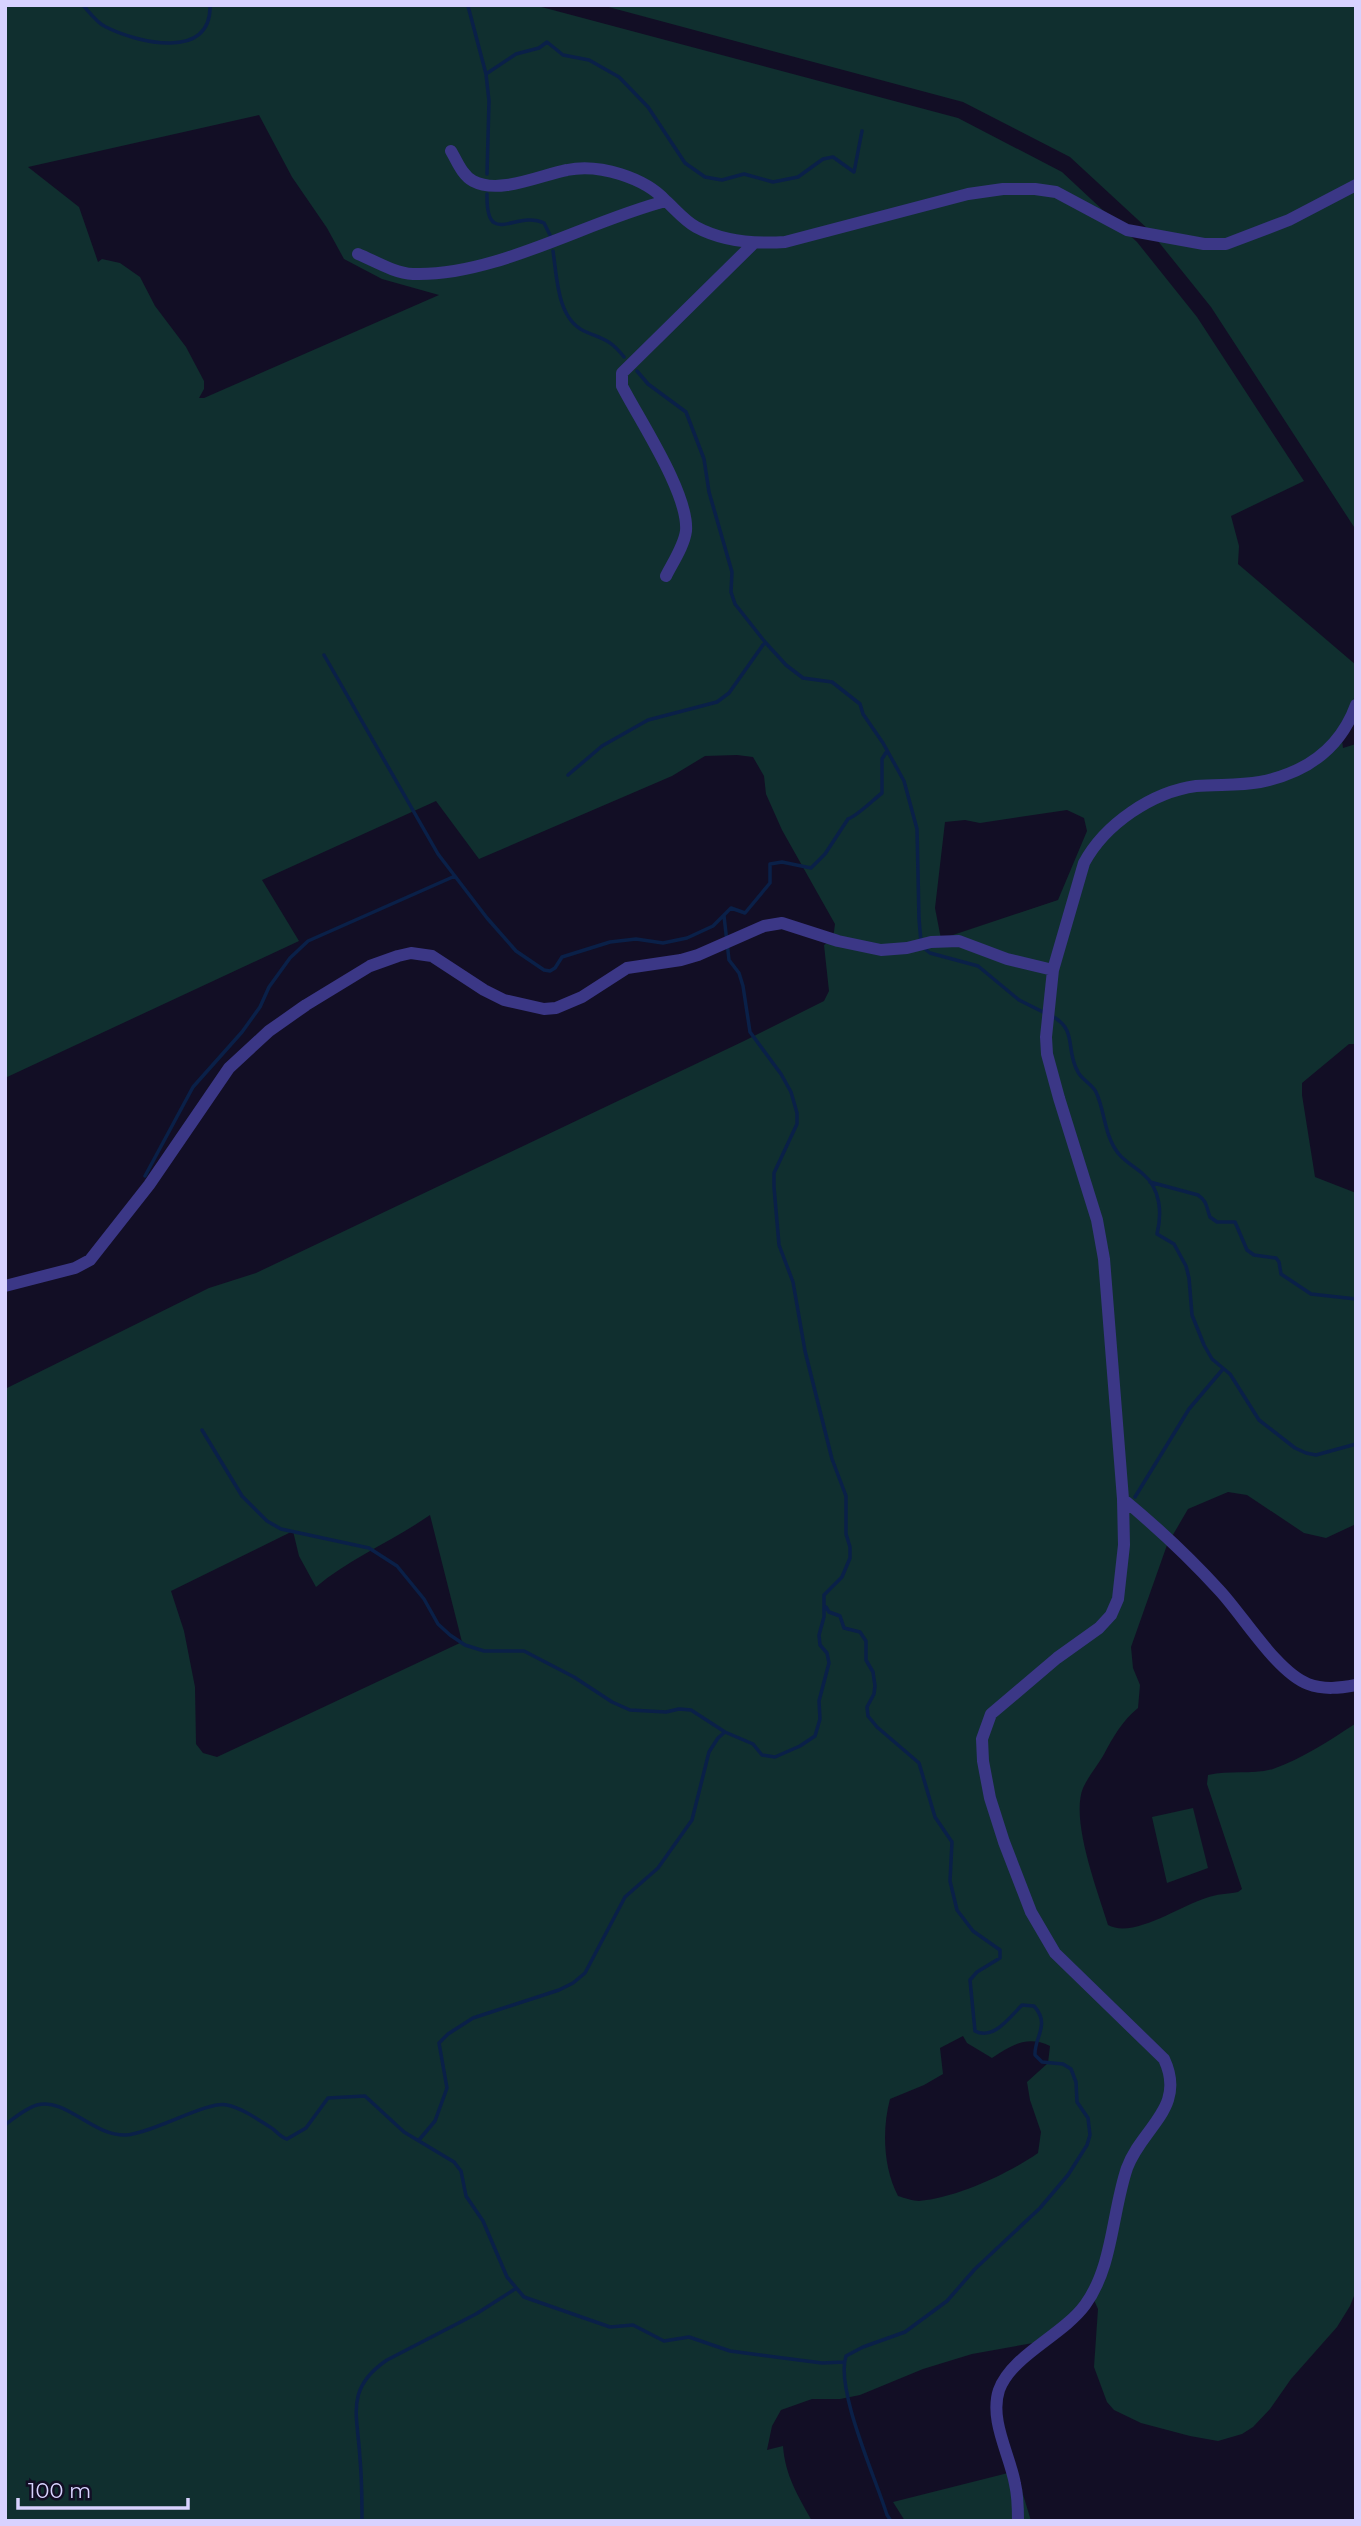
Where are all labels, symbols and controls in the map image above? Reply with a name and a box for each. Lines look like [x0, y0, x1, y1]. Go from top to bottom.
scale bar [18, 2466, 187, 2510]
text: 100 m [28, 2478, 91, 2503]

